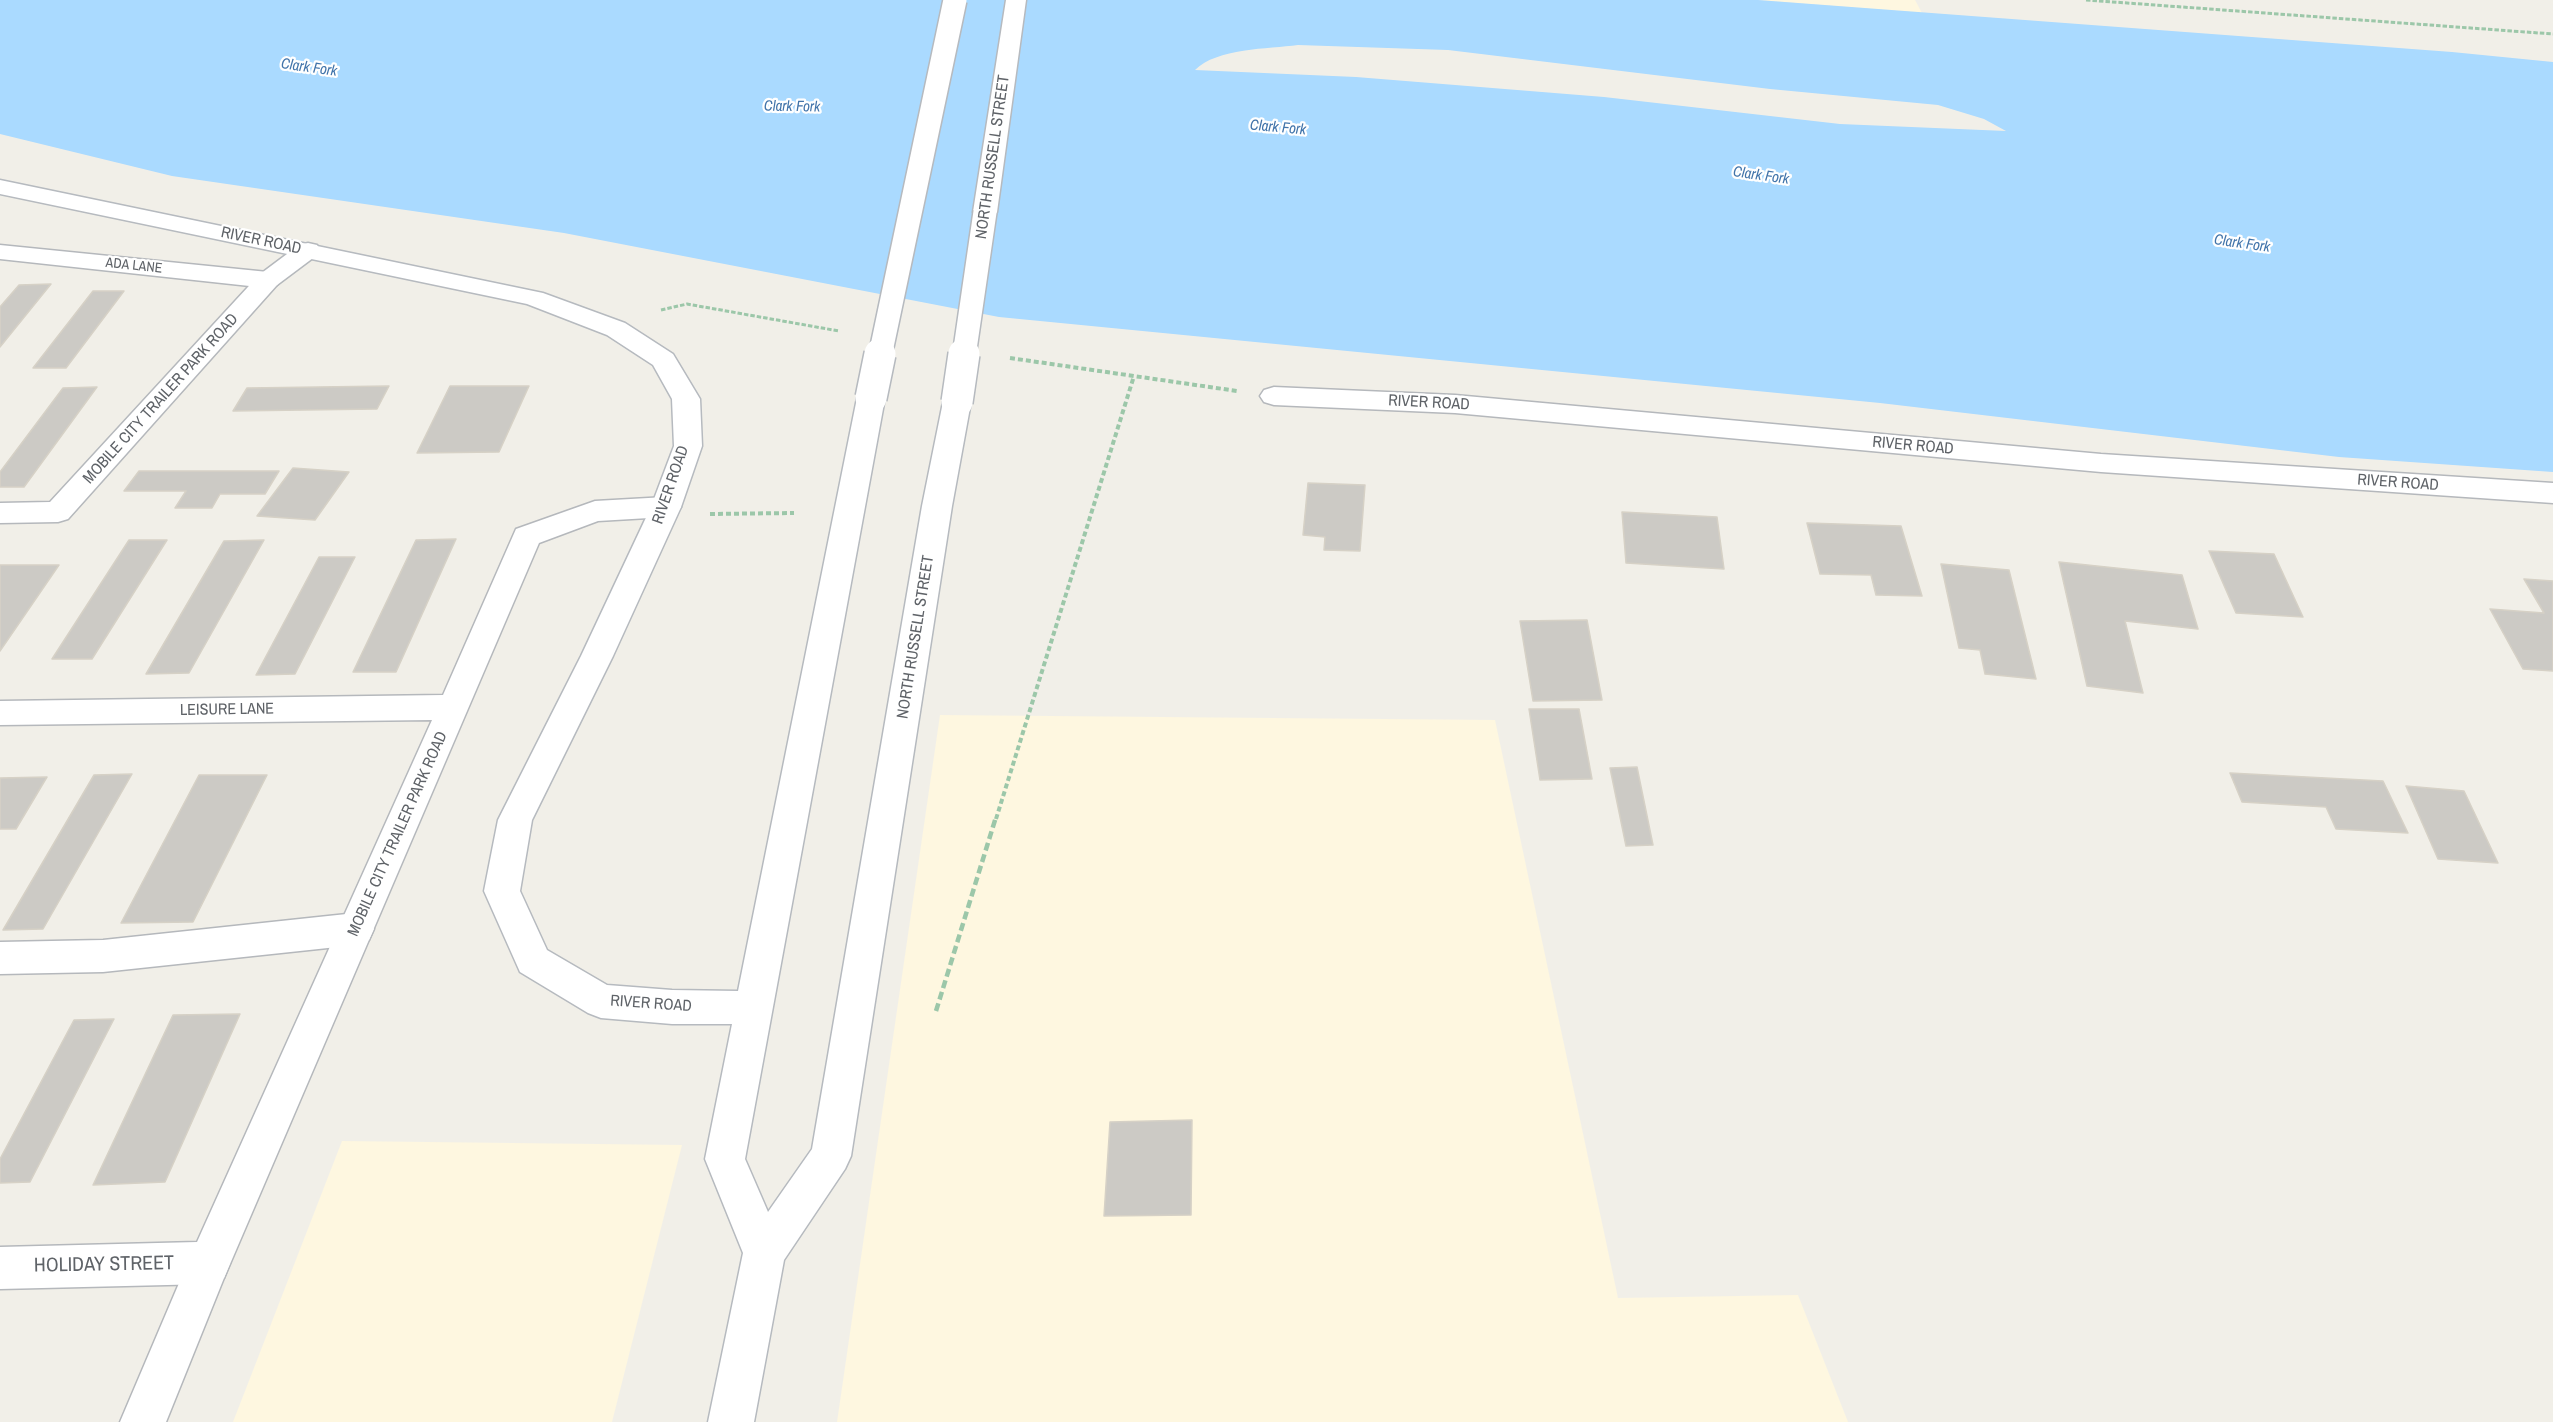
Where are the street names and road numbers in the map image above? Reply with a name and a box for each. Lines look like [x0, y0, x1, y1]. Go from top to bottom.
street label: NORTH RUSSELL STREET [972, 74, 1014, 240]
street label: RIVER ROAD [219, 223, 303, 259]
street label: ADA LANE [105, 255, 163, 277]
street label: MOBILE CITY TRAILER PARK ROAD [80, 310, 242, 488]
street label: RIVER ROAD [1388, 391, 1470, 415]
street label: RIVER ROAD [1871, 433, 1955, 459]
street label: RIVER ROAD [649, 443, 693, 527]
street label: RIVER ROAD [2357, 471, 2439, 495]
street label: NORTH RUSSELL STREET [894, 554, 938, 720]
street label: LEISURE LANE [180, 700, 274, 720]
street label: MOBILE CITY TRAILER PARK ROAD [344, 729, 452, 939]
street label: RIVER ROAD [610, 992, 692, 1016]
street label: HOLIDAY STREET [34, 1252, 174, 1278]

